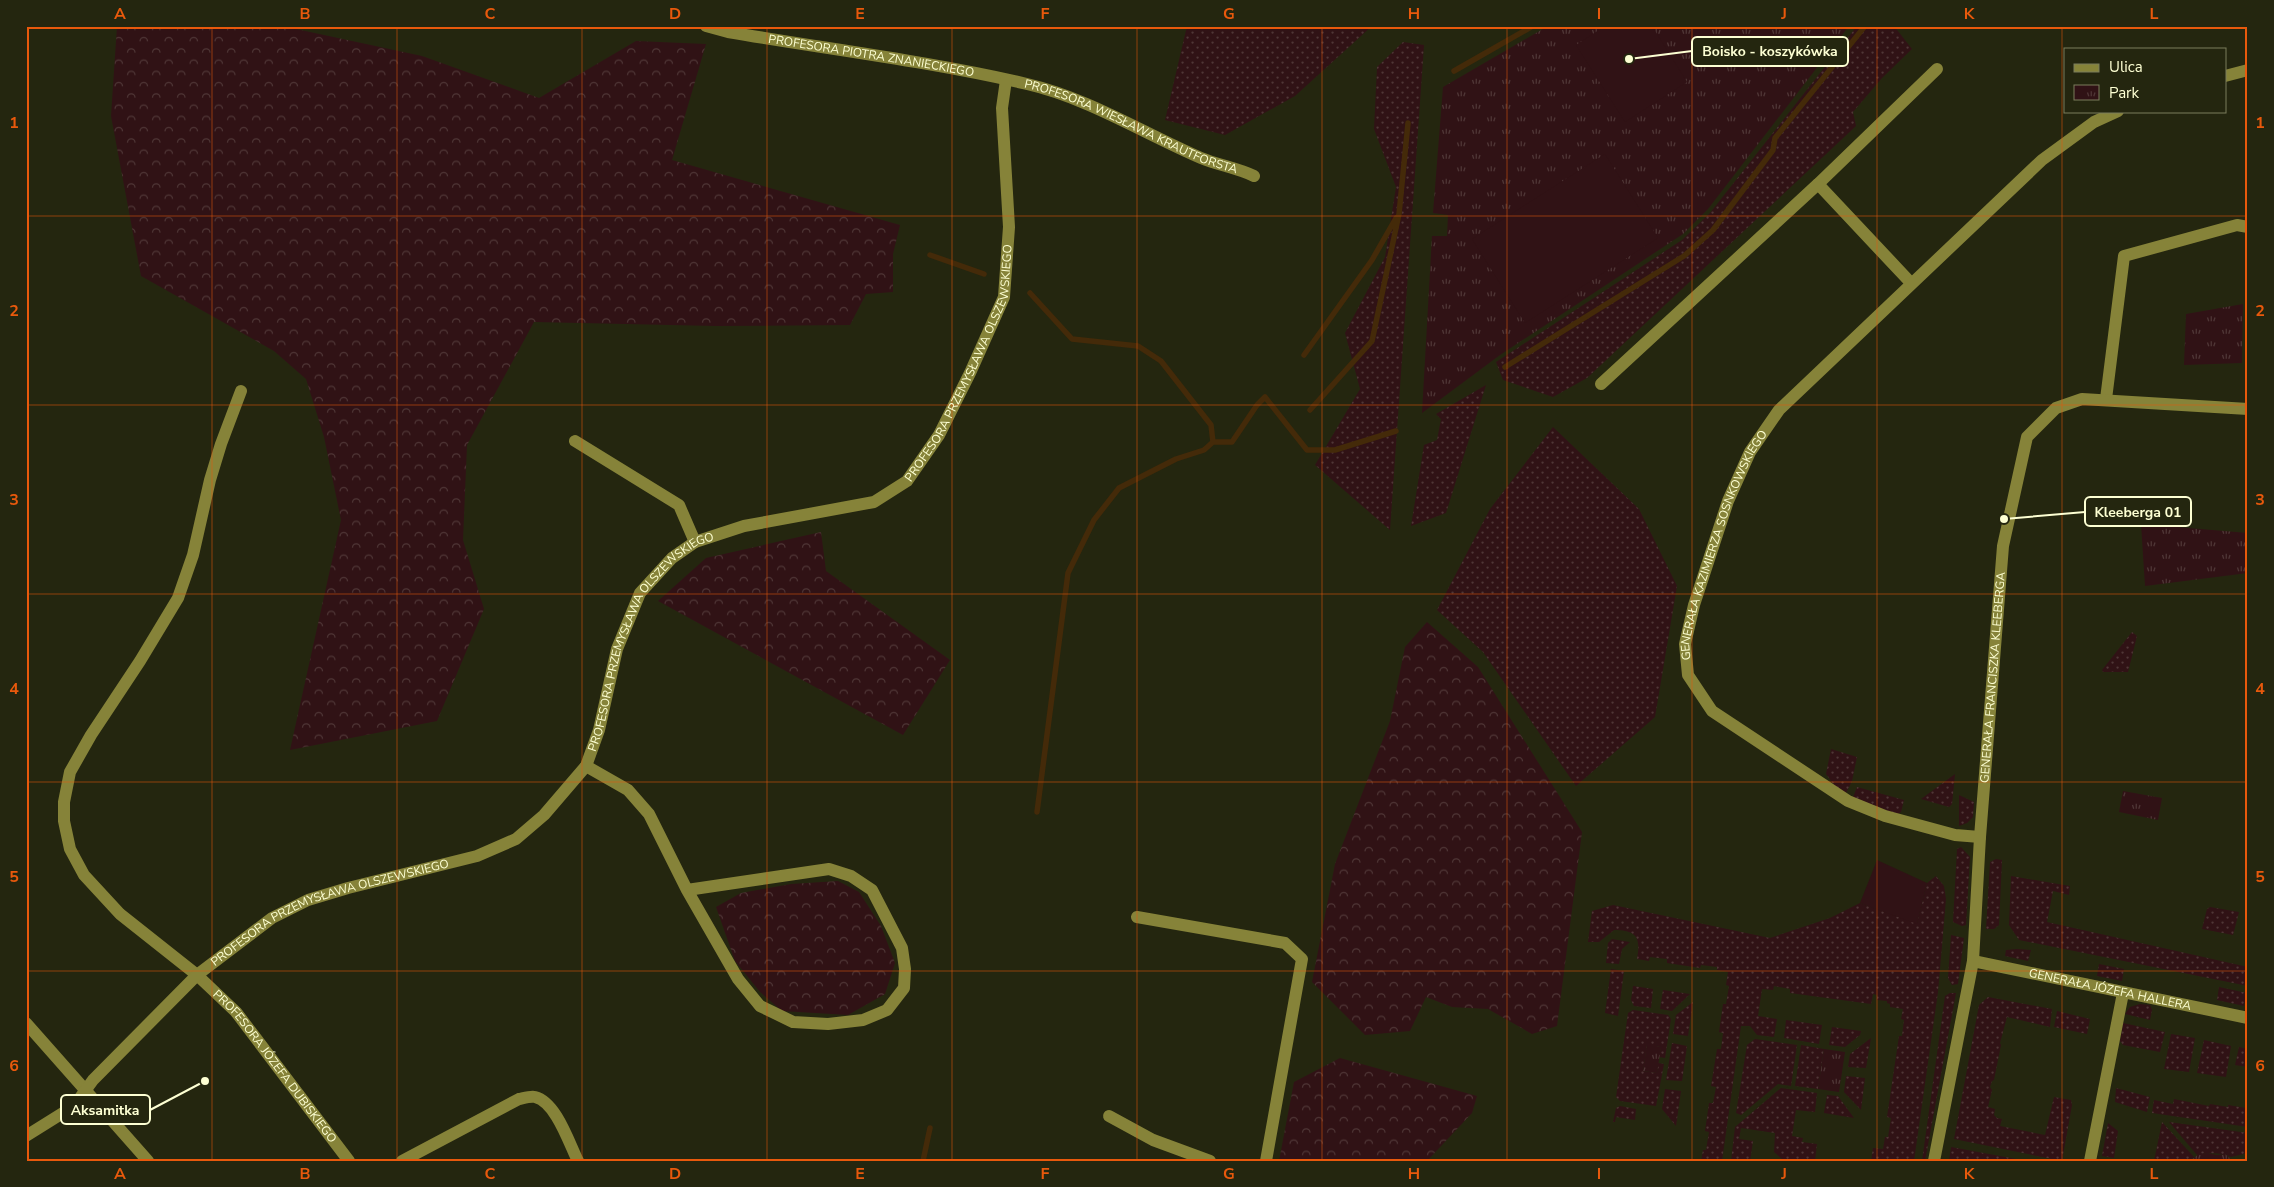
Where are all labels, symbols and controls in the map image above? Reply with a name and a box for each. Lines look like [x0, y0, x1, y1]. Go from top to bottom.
text: A [114, 3, 126, 25]
text: B [299, 3, 311, 25]
text: C [485, 3, 496, 25]
text: D [669, 3, 681, 25]
text: E [855, 3, 865, 25]
text: F [1041, 3, 1050, 25]
text: G [1223, 3, 1235, 25]
text: H [1408, 3, 1420, 25]
text: I [1597, 3, 1601, 25]
text: J [1780, 3, 1787, 25]
text: K [1964, 3, 1976, 25]
text: L [2150, 3, 2159, 25]
street label: PROFESORA PIOTRA ZNANIECKIEGO [767, 31, 975, 81]
callout: Boisko - koszykówka [1692, 37, 1848, 66]
text: Boisko - koszykówka [1702, 42, 1838, 61]
legend [2064, 48, 2226, 112]
text: Ulica [2109, 57, 2143, 77]
street label: PROFESORA WIESŁAWA KRAUTFORSTA [1023, 76, 1240, 177]
text: Park [2109, 83, 2139, 103]
text: 1 [9, 112, 19, 134]
text: 1 [2255, 112, 2265, 134]
street label: PROFESORA PRZEMYSŁAWA OLSZEWSKIEGO [901, 244, 1016, 485]
text: 2 [9, 300, 19, 322]
text: 2 [2255, 300, 2265, 322]
street label: GENERAŁA KAZIMIERZA SOSNKOWSKIEGO [1677, 427, 1771, 661]
text: 3 [9, 489, 19, 511]
text: 3 [2255, 489, 2265, 511]
callout: Kleeberga 01 [2085, 497, 2191, 526]
text: Kleeberga 01 [2095, 503, 2181, 522]
street label: PROFESORA PRZEMYSŁAWA OLSZEWSKIEGO [584, 528, 716, 754]
street label: GENERAŁA FRANCISZKA KLEEBERGA [1976, 571, 2009, 784]
text: 4 [9, 678, 19, 700]
text: 4 [2255, 678, 2265, 700]
street label: PROFESORA PRZEMYSŁAWA OLSZEWSKIEGO [207, 855, 450, 970]
text: 5 [9, 866, 19, 888]
text: 5 [2255, 866, 2265, 888]
street label: GENERAŁA JÓZEFA HALLERA [2027, 965, 2193, 1014]
street label: PROFESORA JÓZEFA DUBISKIEGO [209, 986, 340, 1146]
text: 6 [9, 1055, 19, 1077]
text: 6 [2255, 1055, 2265, 1077]
callout: Aksamitka [61, 1095, 150, 1124]
text: Aksamitka [71, 1101, 139, 1120]
text: A [114, 1163, 126, 1185]
text: B [299, 1163, 311, 1185]
text: C [485, 1163, 496, 1185]
text: D [669, 1163, 681, 1185]
text: E [855, 1163, 865, 1185]
text: F [1041, 1163, 1050, 1185]
text: G [1223, 1163, 1235, 1185]
text: H [1408, 1163, 1420, 1185]
text: I [1597, 1163, 1601, 1185]
text: J [1780, 1163, 1787, 1185]
text: K [1964, 1163, 1976, 1185]
text: L [2150, 1163, 2159, 1185]

